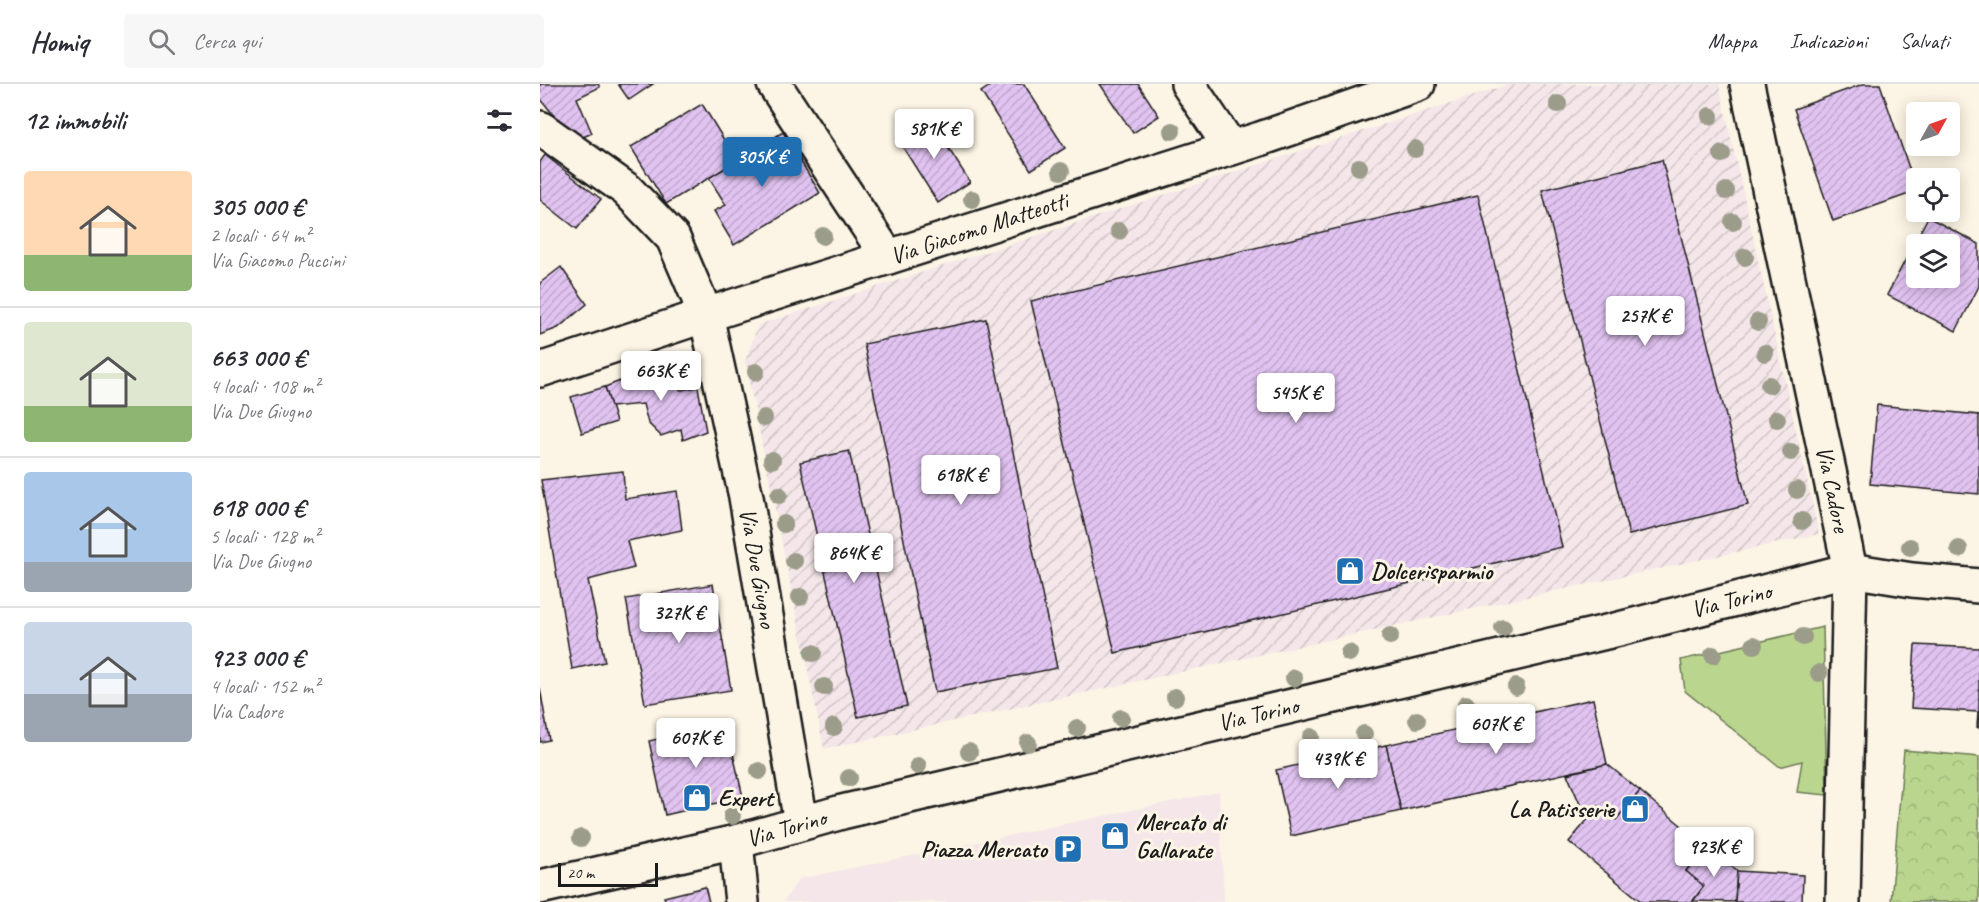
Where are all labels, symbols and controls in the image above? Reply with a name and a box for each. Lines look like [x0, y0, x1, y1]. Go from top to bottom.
search box [124, 14, 544, 68]
text: Homiq [30, 24, 88, 59]
icon: search [145, 25, 178, 58]
text: Cerca qui [193, 27, 261, 55]
text: Mappa [1708, 28, 1757, 54]
text: Indicazioni [1790, 28, 1867, 54]
text: Salvati [1900, 28, 1949, 54]
north arrow [1906, 102, 1960, 156]
map controls [1906, 102, 1960, 288]
text: 12 immobili [24, 104, 125, 137]
icon: filters [483, 104, 516, 137]
pin: 581K € [885, 109, 983, 160]
text: 581K € [909, 116, 959, 141]
pin: 305K € [713, 137, 811, 188]
text: 305K € [737, 144, 787, 169]
button: locate [1906, 168, 1960, 222]
street label: Via Giacomo Matteotti [886, 184, 1074, 271]
text: 305 000 € [210, 190, 304, 223]
icon: home [72, 195, 144, 267]
text: 2 locali · 64 m² [210, 223, 310, 248]
button: layers [1906, 234, 1960, 288]
text: Via Giacomo Puccini [210, 248, 344, 273]
pin: 257K € [1596, 296, 1694, 347]
text: 257K € [1620, 303, 1670, 328]
text: 663 000 € [210, 341, 306, 374]
icon: home [72, 346, 144, 418]
pin: 663K € [612, 351, 710, 402]
text: 663K € [635, 358, 687, 383]
pin: 545K € [1247, 373, 1345, 424]
text: 4 locali · 108 m² [210, 374, 319, 399]
text: 545K € [1271, 380, 1321, 405]
text: Via Due Giugno [210, 399, 311, 424]
street label: Via Cadore [1809, 443, 1857, 537]
pin: 618K € [912, 455, 1010, 506]
text: 618K € [935, 462, 987, 487]
text: 618 000 € [210, 491, 305, 524]
icon: home [72, 496, 144, 568]
street label: Via Due Giugno [733, 506, 784, 632]
text: 5 locali · 128 m² [210, 524, 319, 549]
pin: 864K € [805, 533, 903, 584]
text: 864K € [828, 540, 880, 565]
text: Via Due Giugno [210, 549, 311, 574]
shop icon: Dolcerisparmio [1334, 555, 1366, 587]
place label: Dolcerisparmio [1371, 556, 1494, 586]
street label: Via Torino [1688, 575, 1777, 624]
pin: 327K € [630, 593, 728, 644]
text: 327K € [654, 600, 704, 625]
text: 923 000 € [210, 641, 304, 674]
icon: home [72, 646, 144, 718]
text: 4 locali · 152 m² [210, 674, 319, 699]
street label: Via Torino [1215, 690, 1304, 738]
text: Via Cadore [210, 699, 283, 724]
pin: 607K € [1447, 704, 1545, 755]
text: 607K € [1470, 711, 1522, 736]
pin: 607K € [647, 718, 745, 769]
text: 607K € [670, 725, 722, 750]
pin: 439K € [1289, 739, 1387, 790]
text: 439K € [1313, 746, 1363, 771]
shop icon: Expert [681, 782, 713, 814]
place label: Expert [718, 783, 776, 813]
shop icon: La Patisserie [1619, 793, 1651, 825]
place label: La Patisserie [1509, 794, 1616, 824]
street label: Via Torino [743, 802, 832, 854]
place label: Mercato di Gallarate [1136, 807, 1229, 865]
shop icon: Mercato di Gallarate [1099, 820, 1131, 852]
pin: 923K € [1665, 827, 1763, 878]
parking icon: Piazza Mercato [1052, 833, 1084, 865]
place label: Piazza Mercato [921, 834, 1049, 864]
text: 923K € [1689, 834, 1739, 859]
scale bar [558, 860, 658, 888]
text: 20 m [567, 863, 594, 883]

